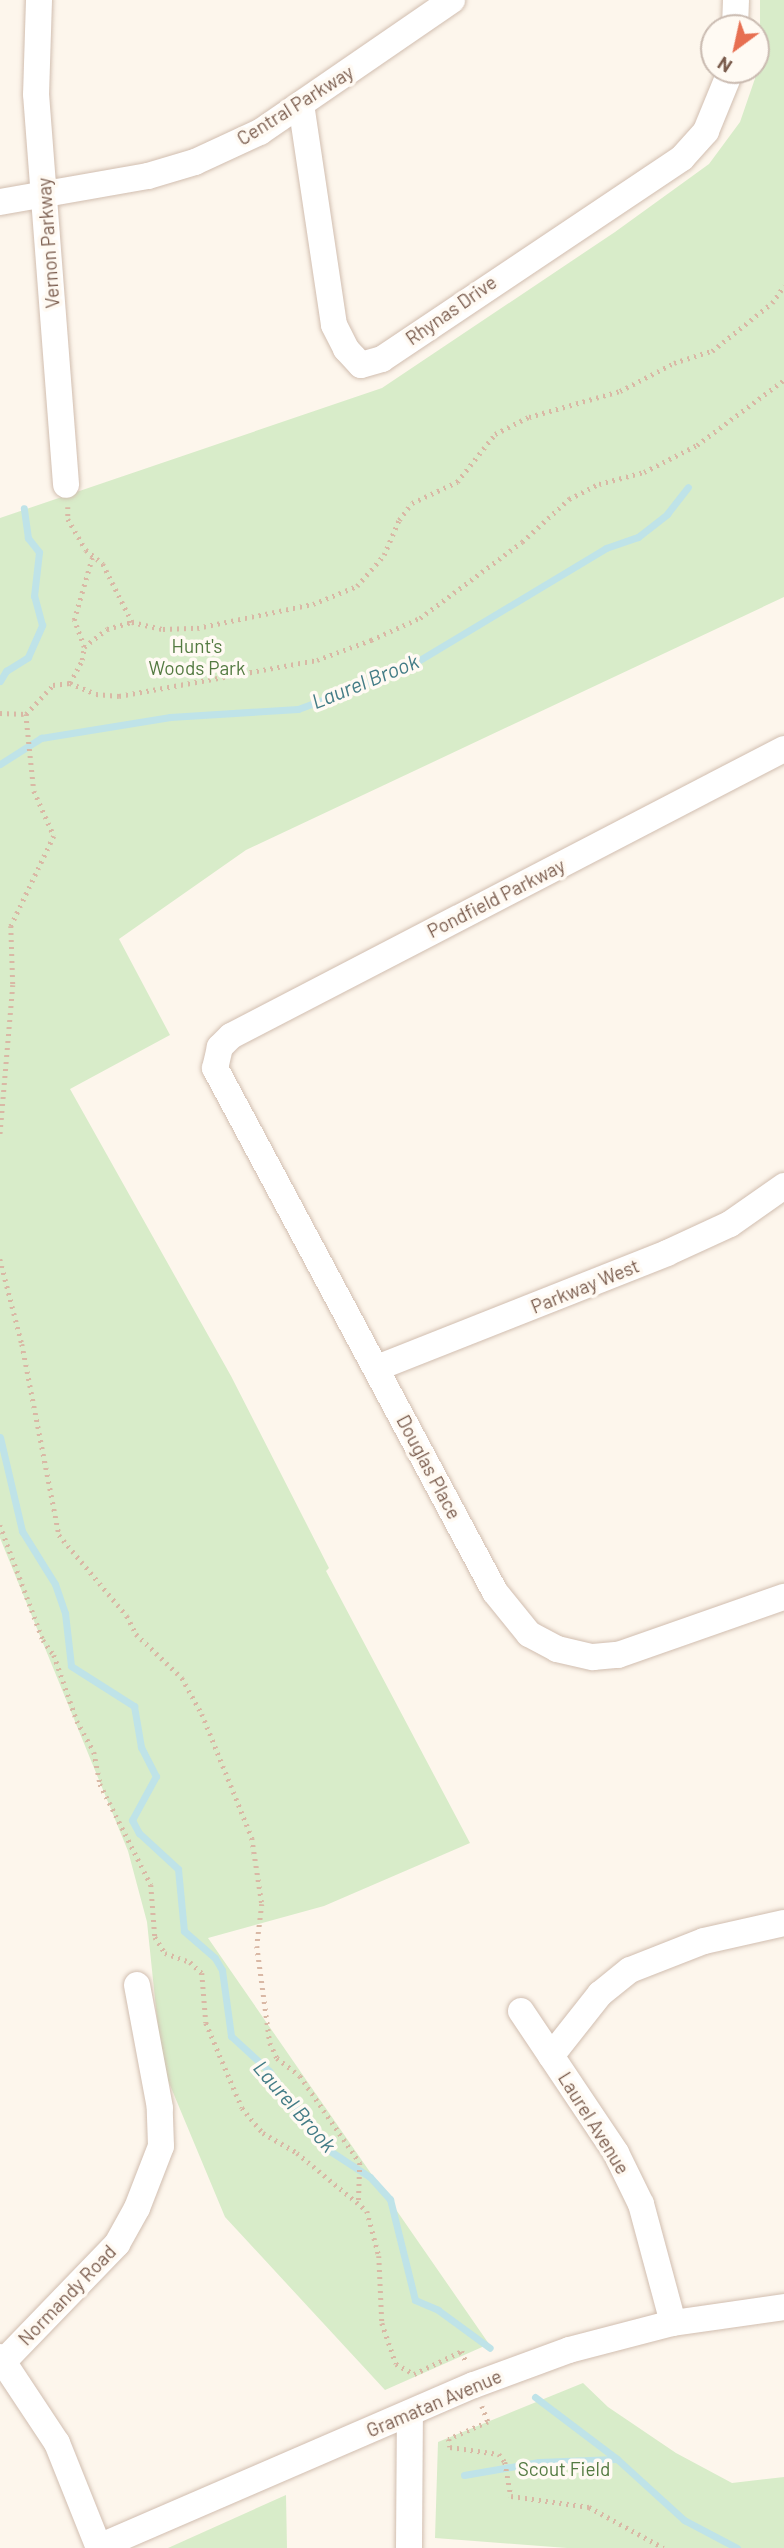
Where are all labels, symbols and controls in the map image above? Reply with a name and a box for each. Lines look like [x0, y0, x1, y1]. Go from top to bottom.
north arrow [700, 14, 770, 84]
text: N [713, 52, 736, 78]
street label: Central Parkway [233, 60, 357, 150]
street label: Vernon Parkway [32, 177, 64, 309]
street label: Rhynas Drive [401, 270, 501, 350]
park label: Hunt's Woods Park [148, 635, 246, 679]
water label: Laurel Brook [308, 648, 422, 714]
street label: Pondfield Parkway [423, 854, 569, 942]
street label: Parkway West [528, 1254, 642, 1318]
street label: Douglas Place [392, 1411, 466, 1523]
water label: Laurel Brook [248, 2055, 342, 2157]
street label: Laurel Avenue [554, 2068, 634, 2178]
street label: Normandy Road [13, 2240, 121, 2350]
street label: Gramatan Avenue [363, 2364, 505, 2442]
park label: Scout Field [518, 2458, 610, 2480]

